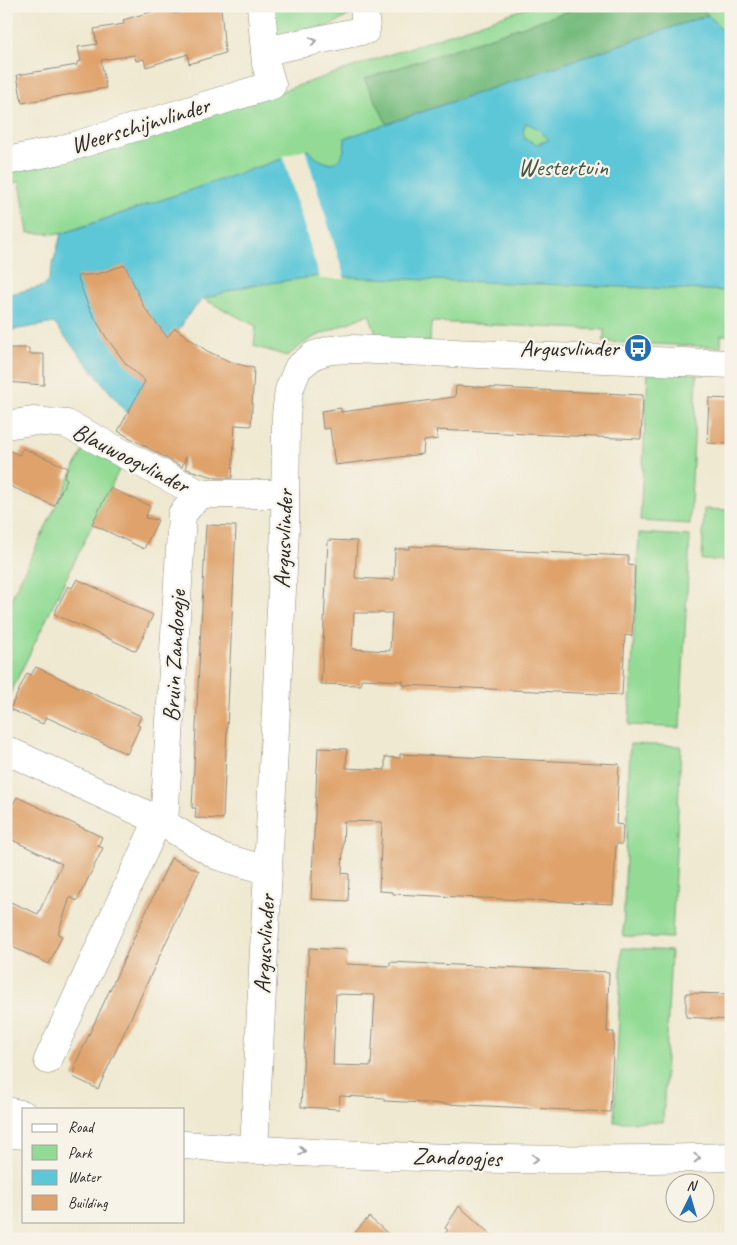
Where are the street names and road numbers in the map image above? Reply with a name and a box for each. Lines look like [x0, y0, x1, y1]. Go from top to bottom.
street label: Weerschijnvlinder [67, 89, 215, 160]
street label: Blauwoogvlinder [68, 416, 197, 501]
street label: Argusvlinder [266, 487, 300, 589]
street label: Bruin Zandoogje [156, 587, 193, 723]
street label: Argusvlinder [246, 891, 282, 994]
street label: Zandoogjes [412, 1140, 504, 1174]

